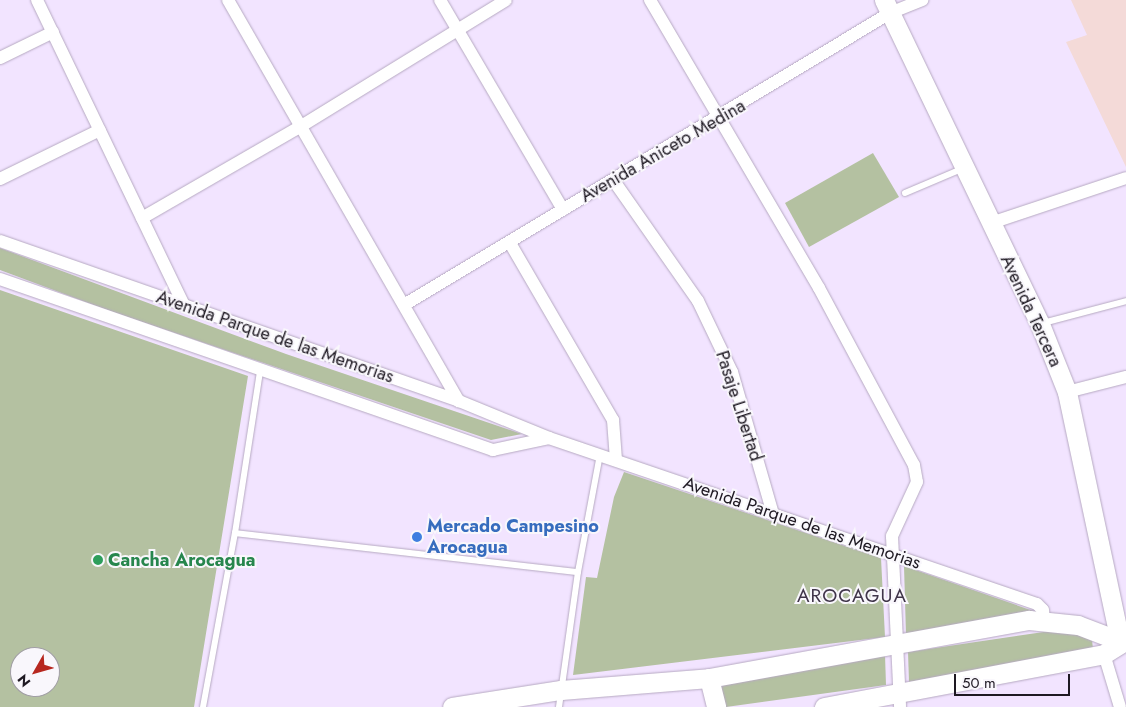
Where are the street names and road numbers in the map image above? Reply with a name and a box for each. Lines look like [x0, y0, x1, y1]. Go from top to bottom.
street label: Avenida Aniceto Medina [577, 95, 749, 207]
street label: Avenida Tercera [996, 252, 1066, 370]
street label: Avenida Parque de las Memorias [154, 286, 396, 388]
street label: Pasaje Libertad [711, 348, 767, 464]
street label: Avenida Parque de las Memorias [681, 472, 923, 574]

